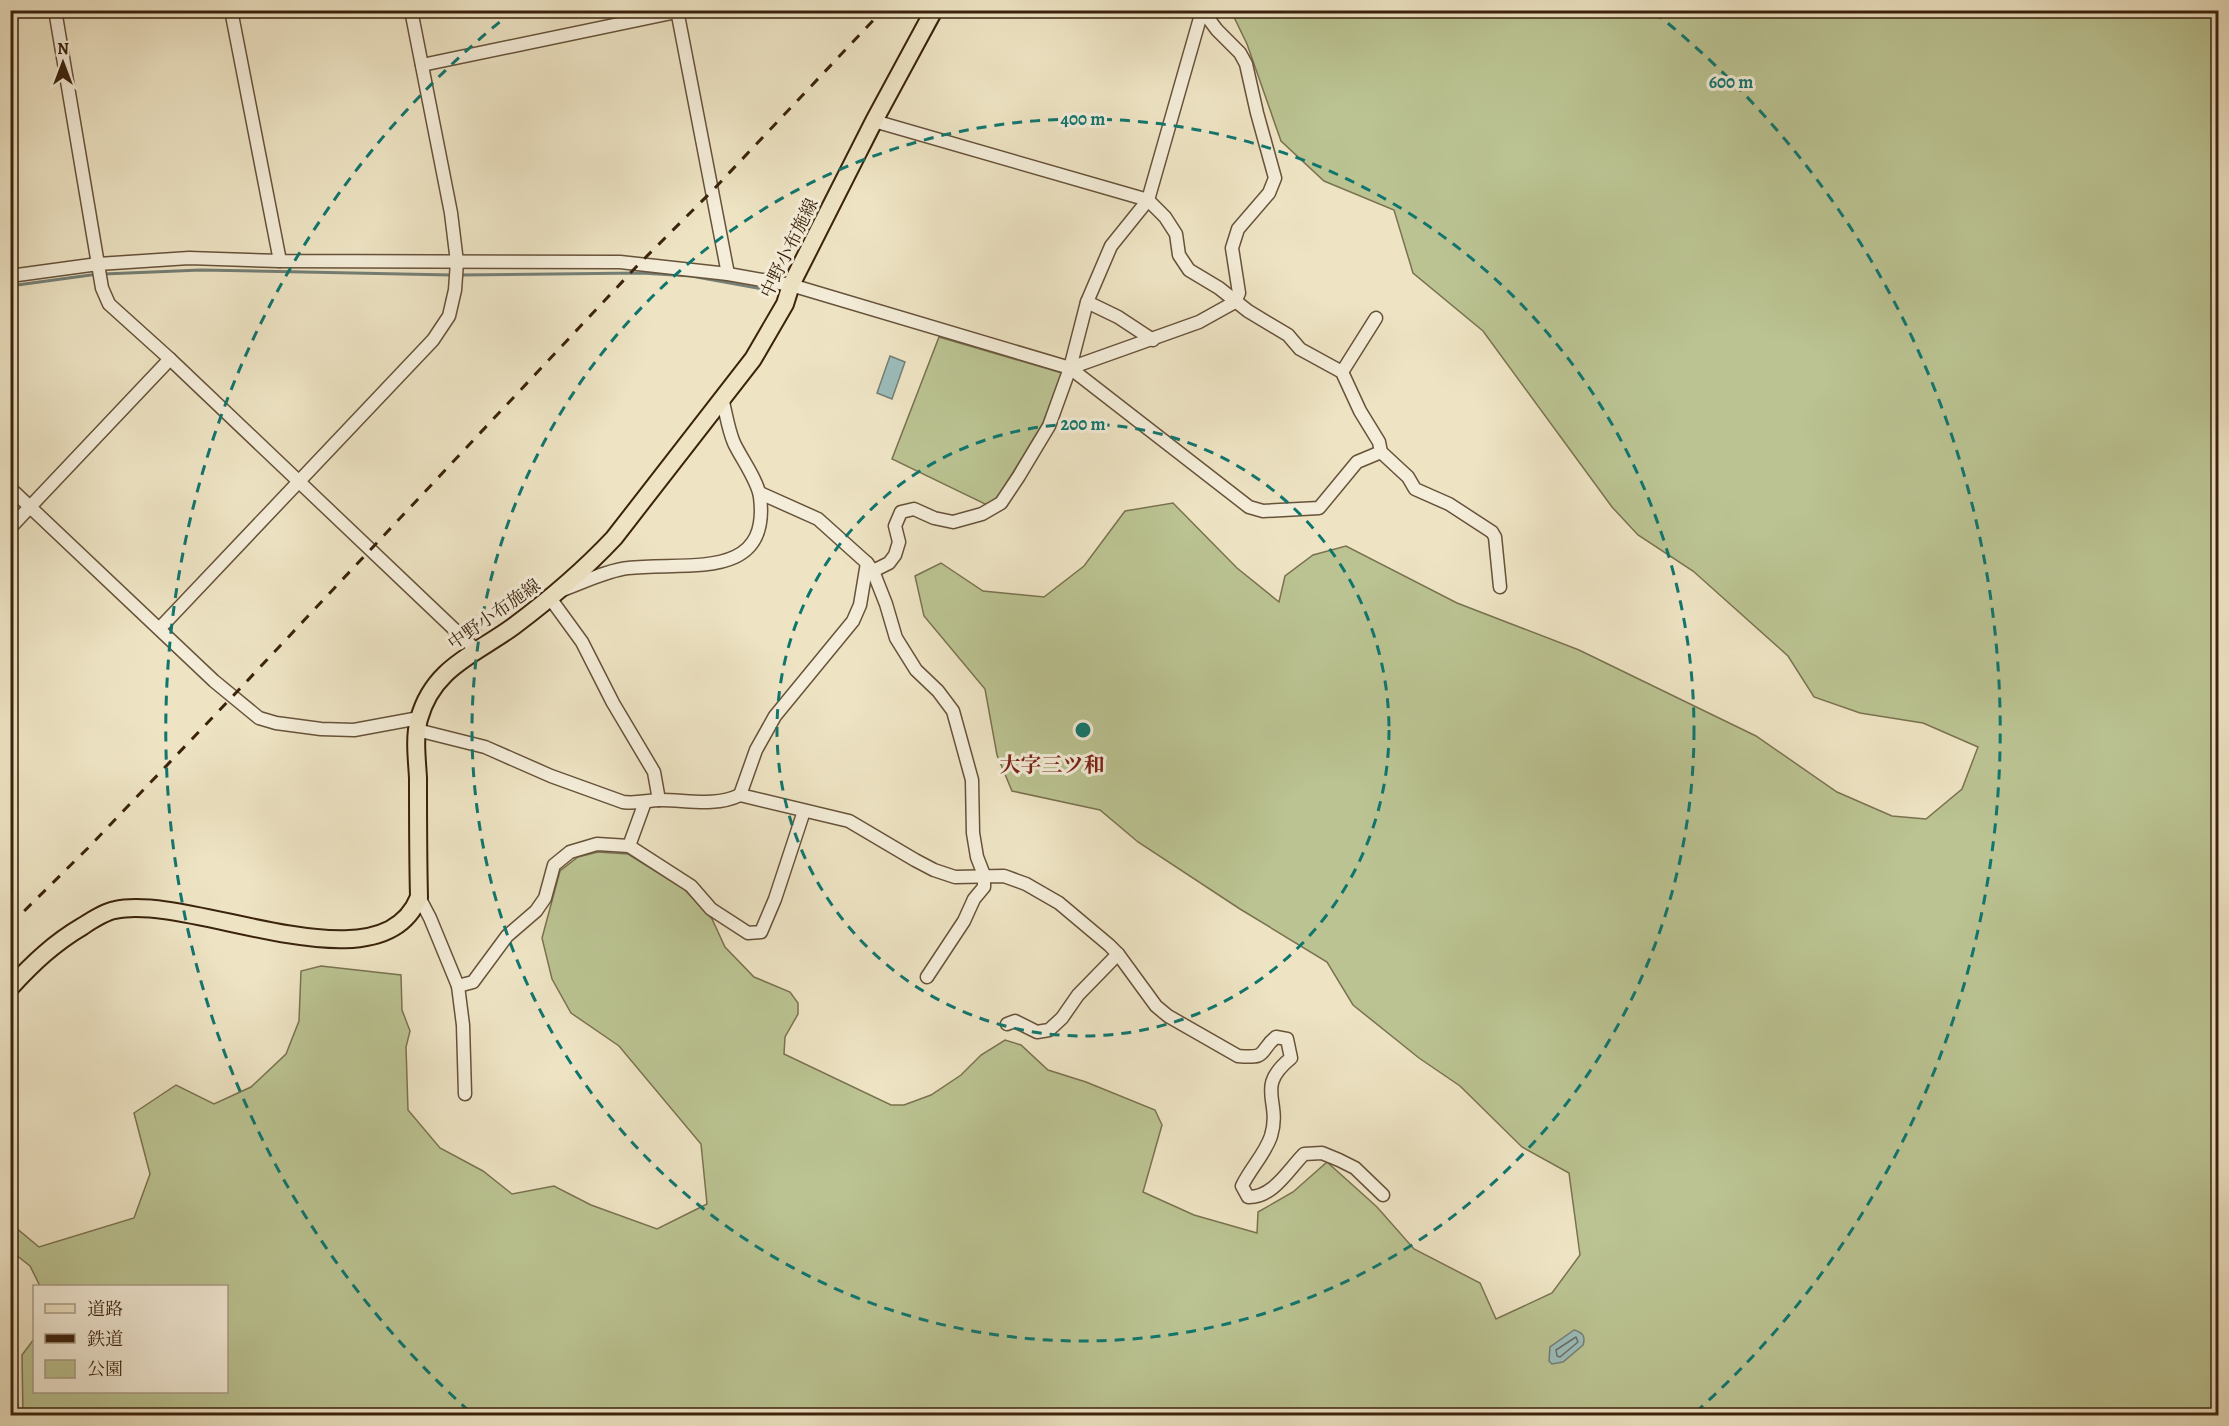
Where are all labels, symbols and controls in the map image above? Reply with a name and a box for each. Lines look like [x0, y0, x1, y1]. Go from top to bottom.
north arrow [33, 33, 93, 93]
text: N [57, 38, 69, 60]
text: 600 m [1709, 70, 1753, 94]
text: 400 m [1061, 107, 1105, 131]
street label: 中野小布施線 [755, 194, 823, 302]
text: 200 m [1060, 412, 1106, 436]
street label: 中野小布施線 [443, 573, 545, 655]
centre of rings [1073, 720, 1093, 740]
district label: 大字三ツ和 [1000, 751, 1105, 779]
legend [33, 1285, 228, 1393]
text: 道路 [87, 1297, 123, 1321]
text: 鉄道 [87, 1327, 123, 1351]
text: 公園 [87, 1357, 123, 1381]

